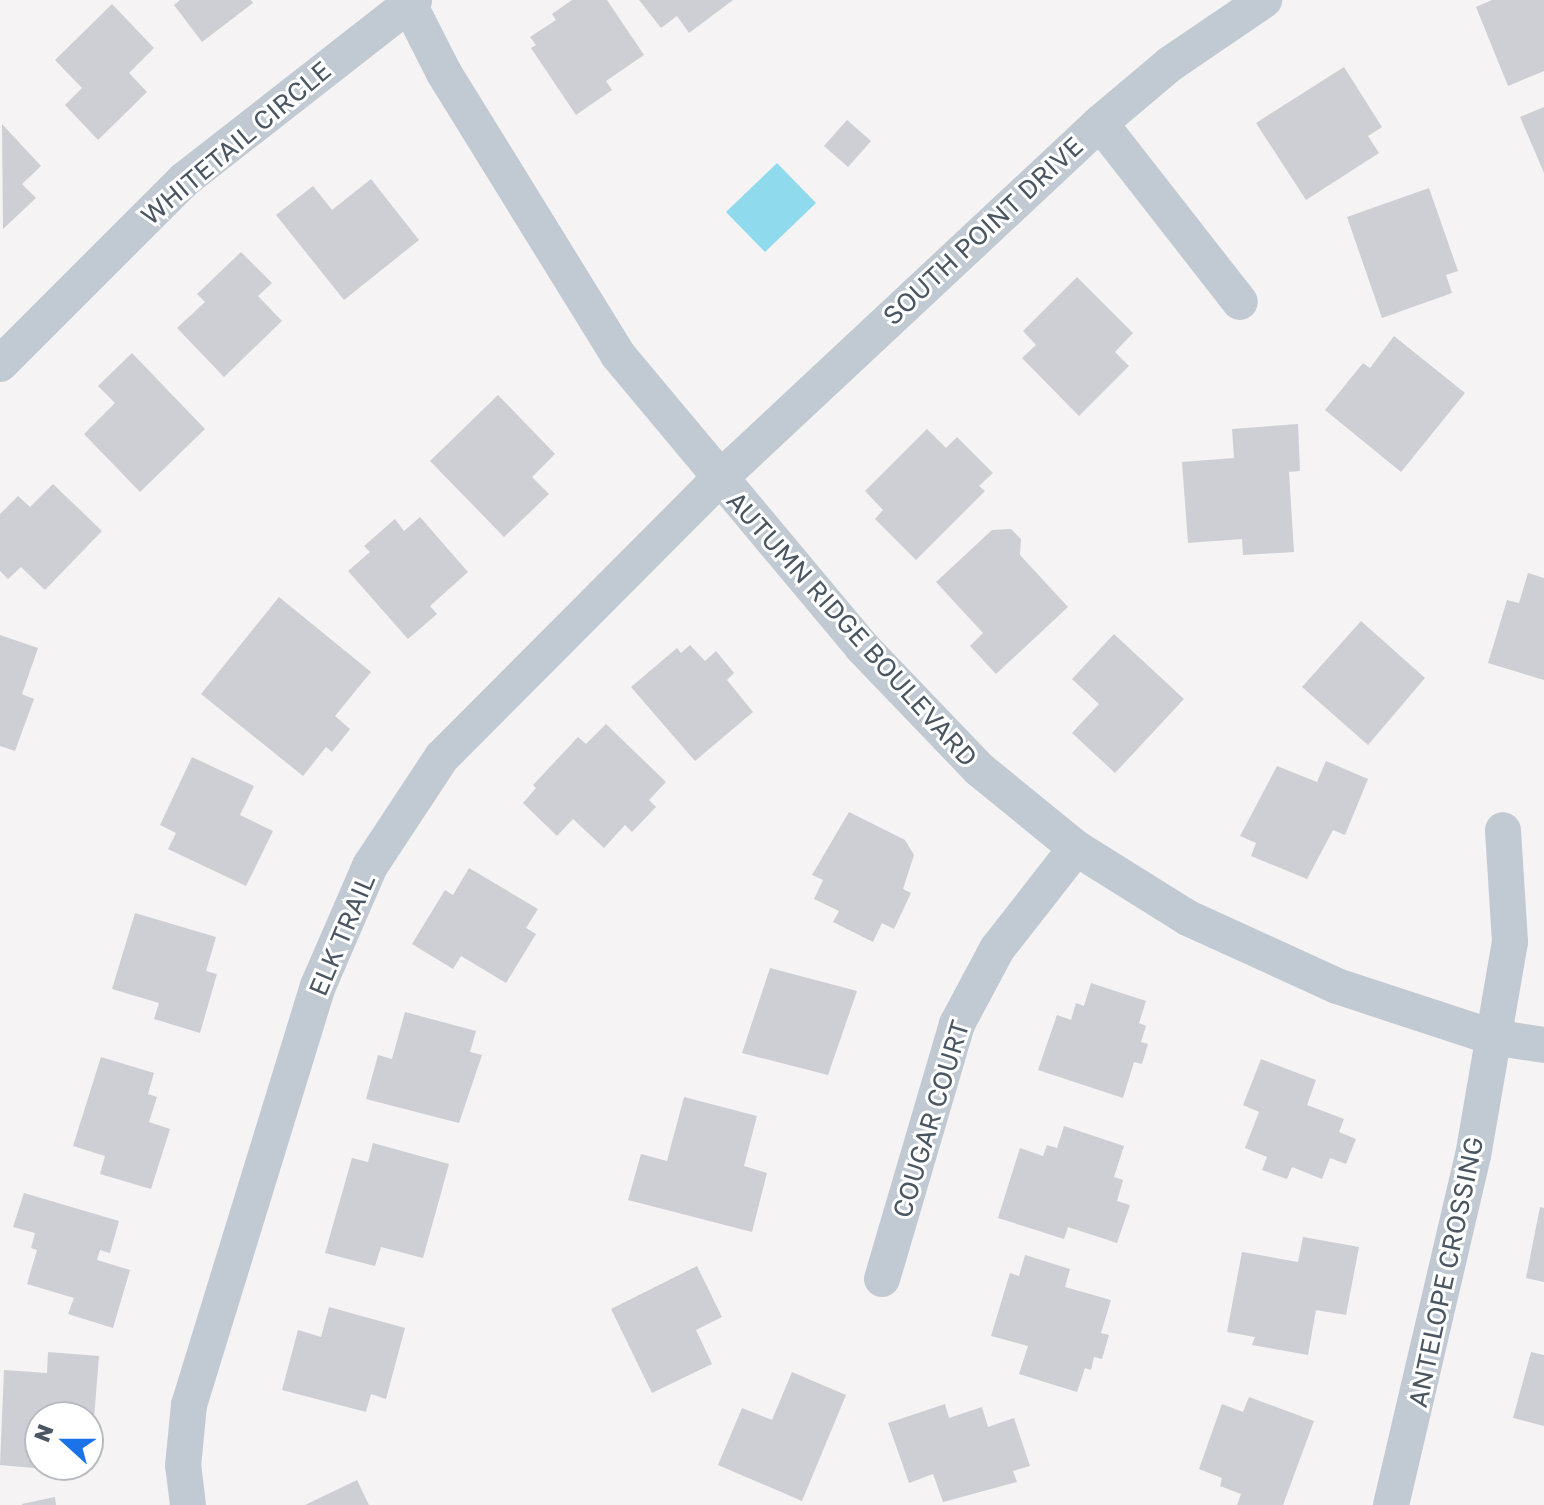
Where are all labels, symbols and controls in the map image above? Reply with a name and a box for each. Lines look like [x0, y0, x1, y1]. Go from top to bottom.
street label: WHITETAIL CIRCLE [135, 55, 337, 231]
street label: SOUTH POINT DRIVE [877, 130, 1089, 332]
street label: AUTUMN RIDGE BOULEVARD [720, 485, 984, 773]
street label: ELK TRAIL [302, 869, 382, 1001]
street label: COUGAR COURT [886, 1017, 976, 1221]
street label: ANTELOPE CROSSING [1402, 1134, 1490, 1410]
north arrow [24, 1401, 104, 1481]
text: N [27, 1420, 59, 1446]

